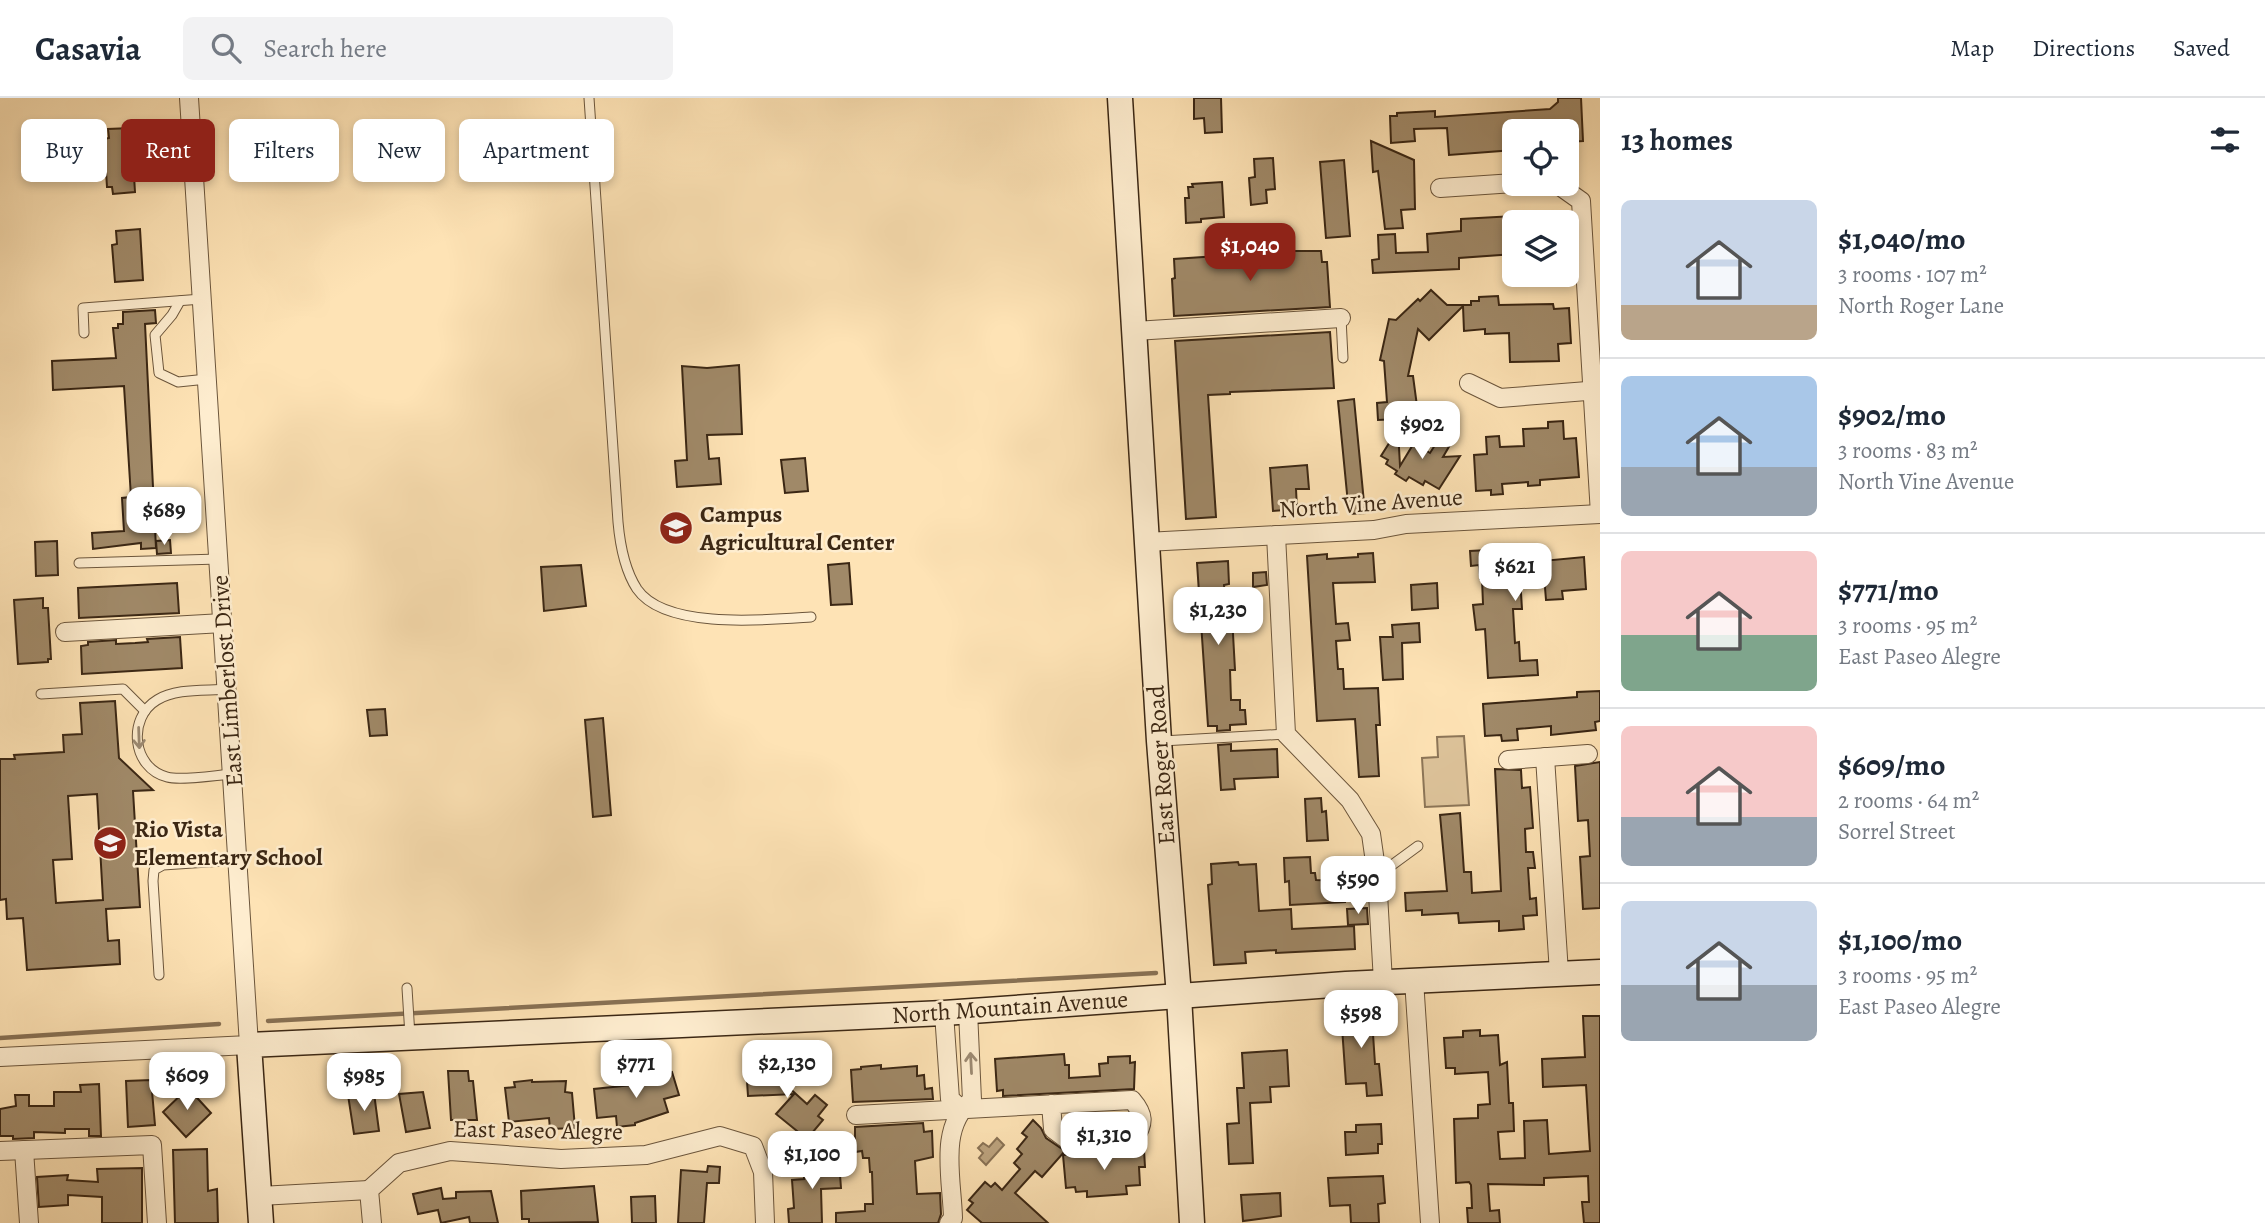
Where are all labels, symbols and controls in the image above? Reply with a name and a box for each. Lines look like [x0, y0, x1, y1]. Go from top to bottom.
search box [183, 17, 673, 80]
text: Casavia [35, 26, 141, 71]
icon: search [207, 29, 245, 67]
text: Search here [263, 31, 387, 66]
text: Map [1950, 32, 1994, 64]
text: Directions [2032, 32, 2135, 64]
text: Saved [2173, 32, 2230, 64]
chip: Buy [21, 119, 107, 182]
chip: Rent [121, 119, 215, 182]
chip: Filters [229, 119, 339, 182]
chip: New [353, 119, 445, 182]
chip: Apartment [459, 119, 614, 182]
map controls [1502, 119, 1579, 287]
button: locate [1502, 119, 1579, 196]
text: 13 homes [1621, 120, 1733, 160]
icon: filters [2206, 121, 2244, 159]
button: layers [1502, 210, 1579, 287]
text: $1,040/mo [1838, 219, 1966, 259]
pin: $1,040 [1193, 223, 1307, 283]
icon: home [1677, 228, 1761, 312]
text: $1,040 [1220, 230, 1280, 261]
text: 3 rooms · 107 m² [1838, 259, 1987, 290]
text: North Roger Lane [1838, 290, 2004, 321]
text: $902/mo [1838, 395, 1946, 435]
pin: $902 [1381, 402, 1463, 461]
icon: home [1677, 404, 1761, 488]
text: $902 [1400, 408, 1444, 439]
text: 3 rooms · 83 m² [1838, 435, 1978, 466]
text: North Vine Avenue [1838, 466, 2014, 497]
street label: North Vine Avenue [1278, 481, 1464, 525]
pin: $689 [123, 488, 205, 547]
text: $689 [142, 494, 186, 525]
place label: Campus Agricultural Center [699, 498, 895, 558]
school or university icon: Campus Agricultural Center [657, 509, 695, 547]
pin: $621 [1474, 544, 1556, 603]
text: $621 [1495, 550, 1535, 581]
text: $771/mo [1838, 570, 1939, 610]
street label: East Limberlost Drive [204, 574, 250, 788]
icon: home [1677, 579, 1761, 663]
pin: $1,230 [1161, 588, 1275, 647]
text: $1,230 [1189, 594, 1247, 625]
text: 3 rooms · 95 m² [1838, 610, 1977, 641]
text: East Paseo Alegre [1838, 641, 2001, 672]
street label: East Roger Road [1139, 684, 1183, 846]
one-way arrow [132, 726, 145, 749]
text: $609/mo [1838, 745, 1945, 785]
icon: home [1677, 754, 1761, 838]
text: 2 rooms · 64 m² [1838, 785, 1979, 816]
place label: Rio Vista Elementary School [134, 813, 323, 873]
text: Sorrel Street [1838, 816, 1956, 847]
school or university icon: Rio Vista Elementary School [91, 824, 129, 862]
pin: $590 [1317, 856, 1399, 916]
text: $590 [1337, 863, 1379, 894]
text: $1,100/mo [1838, 920, 1962, 960]
icon: home [1677, 929, 1761, 1013]
text: 3 rooms · 95 m² [1838, 960, 1977, 991]
street label: North Mountain Avenue [891, 983, 1129, 1031]
pin: $598 [1320, 990, 1402, 1050]
text: East Paseo Alegre [1838, 991, 2001, 1022]
text: $598 [1340, 997, 1382, 1028]
pin: $771 [595, 1040, 677, 1100]
pin: $2,130 [730, 1040, 844, 1100]
text: $771 [617, 1047, 655, 1078]
text: $2,130 [758, 1047, 816, 1078]
pin: $609 [146, 1052, 228, 1112]
one-way arrow [964, 1052, 977, 1075]
pin: $985 [323, 1054, 405, 1113]
text: $609 [165, 1059, 209, 1090]
text: $985 [343, 1060, 385, 1091]
pin: $1,310 [1047, 1112, 1161, 1172]
street label: East Paseo Alegre [453, 1113, 623, 1147]
text: $1,310 [1077, 1119, 1131, 1150]
pin: $1,100 [755, 1132, 869, 1191]
text: $1,100 [784, 1138, 840, 1169]

